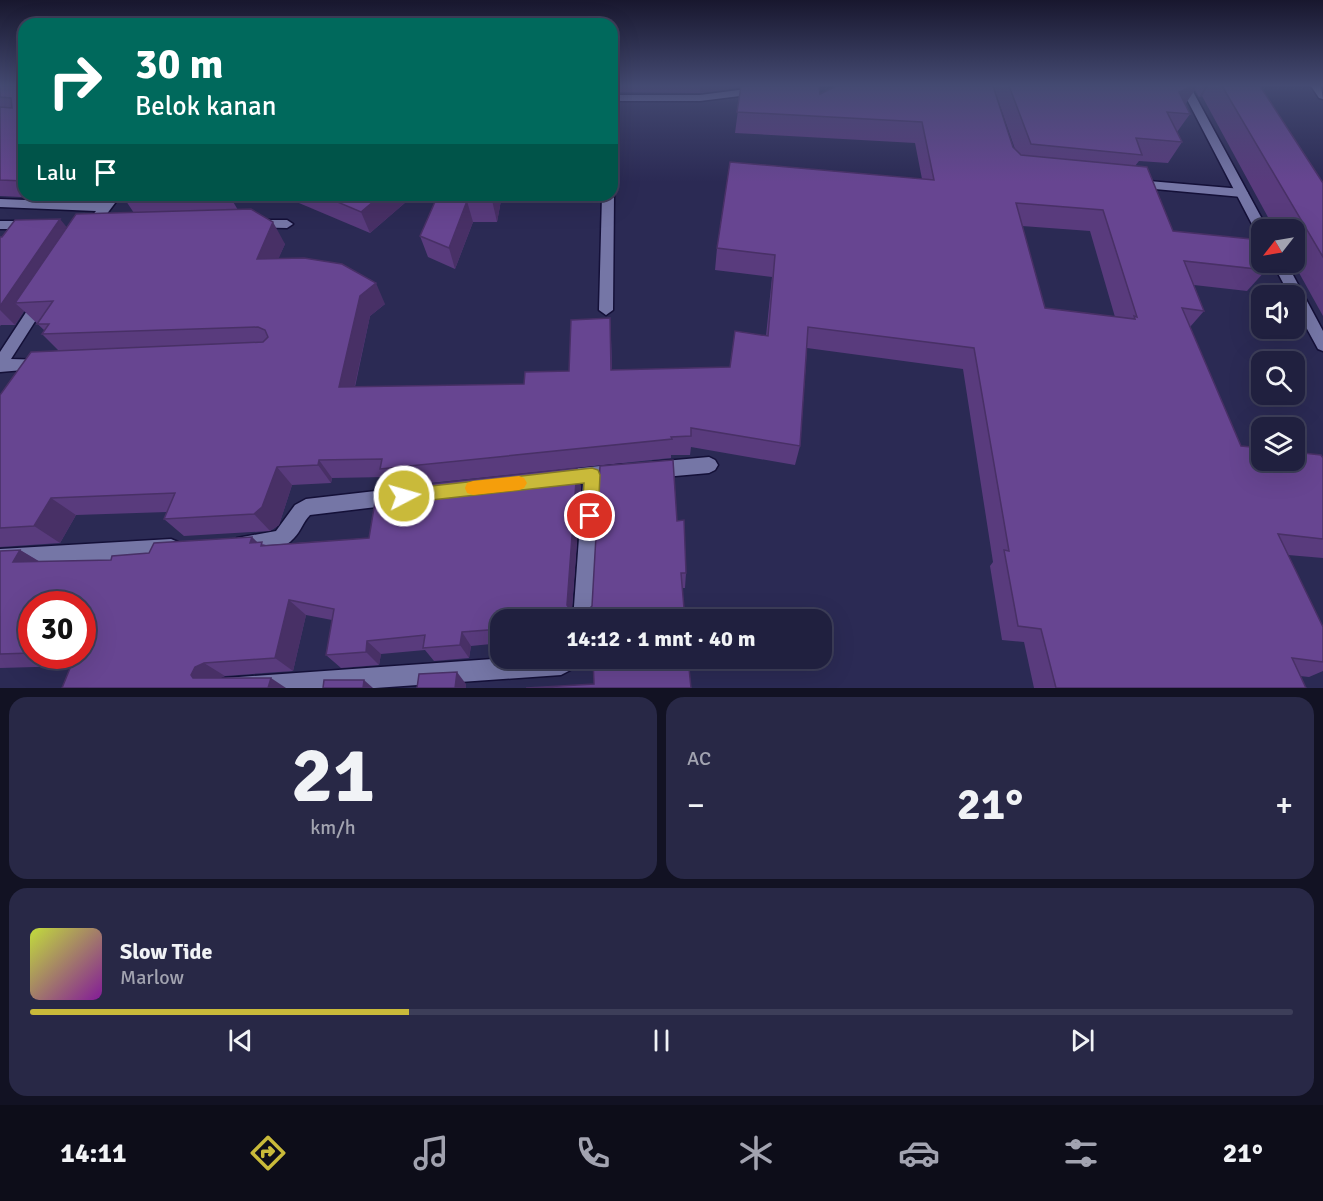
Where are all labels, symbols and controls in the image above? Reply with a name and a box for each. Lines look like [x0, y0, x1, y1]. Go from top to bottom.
text: 30 m [135, 39, 224, 90]
icon: right [36, 42, 114, 120]
text: Belok kanan [135, 90, 276, 123]
icon: arrive [89, 156, 122, 189]
text: Lalu [36, 159, 77, 186]
north arrow [1251, 219, 1305, 273]
map controls [1251, 219, 1305, 471]
button: sound [1251, 285, 1305, 339]
button: search [1251, 351, 1305, 405]
button: layers [1251, 417, 1305, 471]
position arrow [372, 464, 436, 528]
pin [564, 490, 615, 541]
icon: arrive [573, 499, 606, 532]
speed limit sign: 30 [18, 591, 96, 669]
text: 14:12 · 1 mnt · 40 m [566, 625, 756, 652]
text: 21 [291, 728, 375, 824]
text: AC [687, 746, 711, 771]
text: 21° [957, 777, 1023, 832]
text: − [687, 785, 705, 826]
text: + [1275, 785, 1293, 826]
text: km/h [310, 815, 356, 840]
text: Slow Tide [120, 938, 212, 965]
text: Marlow [120, 965, 184, 990]
icon: previous [224, 1024, 257, 1057]
icon: pause [645, 1024, 678, 1057]
icon: next [1066, 1024, 1099, 1057]
icon: directions [247, 1132, 289, 1174]
icon: music [410, 1132, 452, 1174]
icon: phone [572, 1132, 614, 1174]
icon: climate [735, 1132, 777, 1174]
icon: car [898, 1132, 940, 1174]
icon: filters [1060, 1132, 1102, 1174]
text: 14:11 [60, 1137, 127, 1170]
text: 21° [1223, 1137, 1263, 1170]

